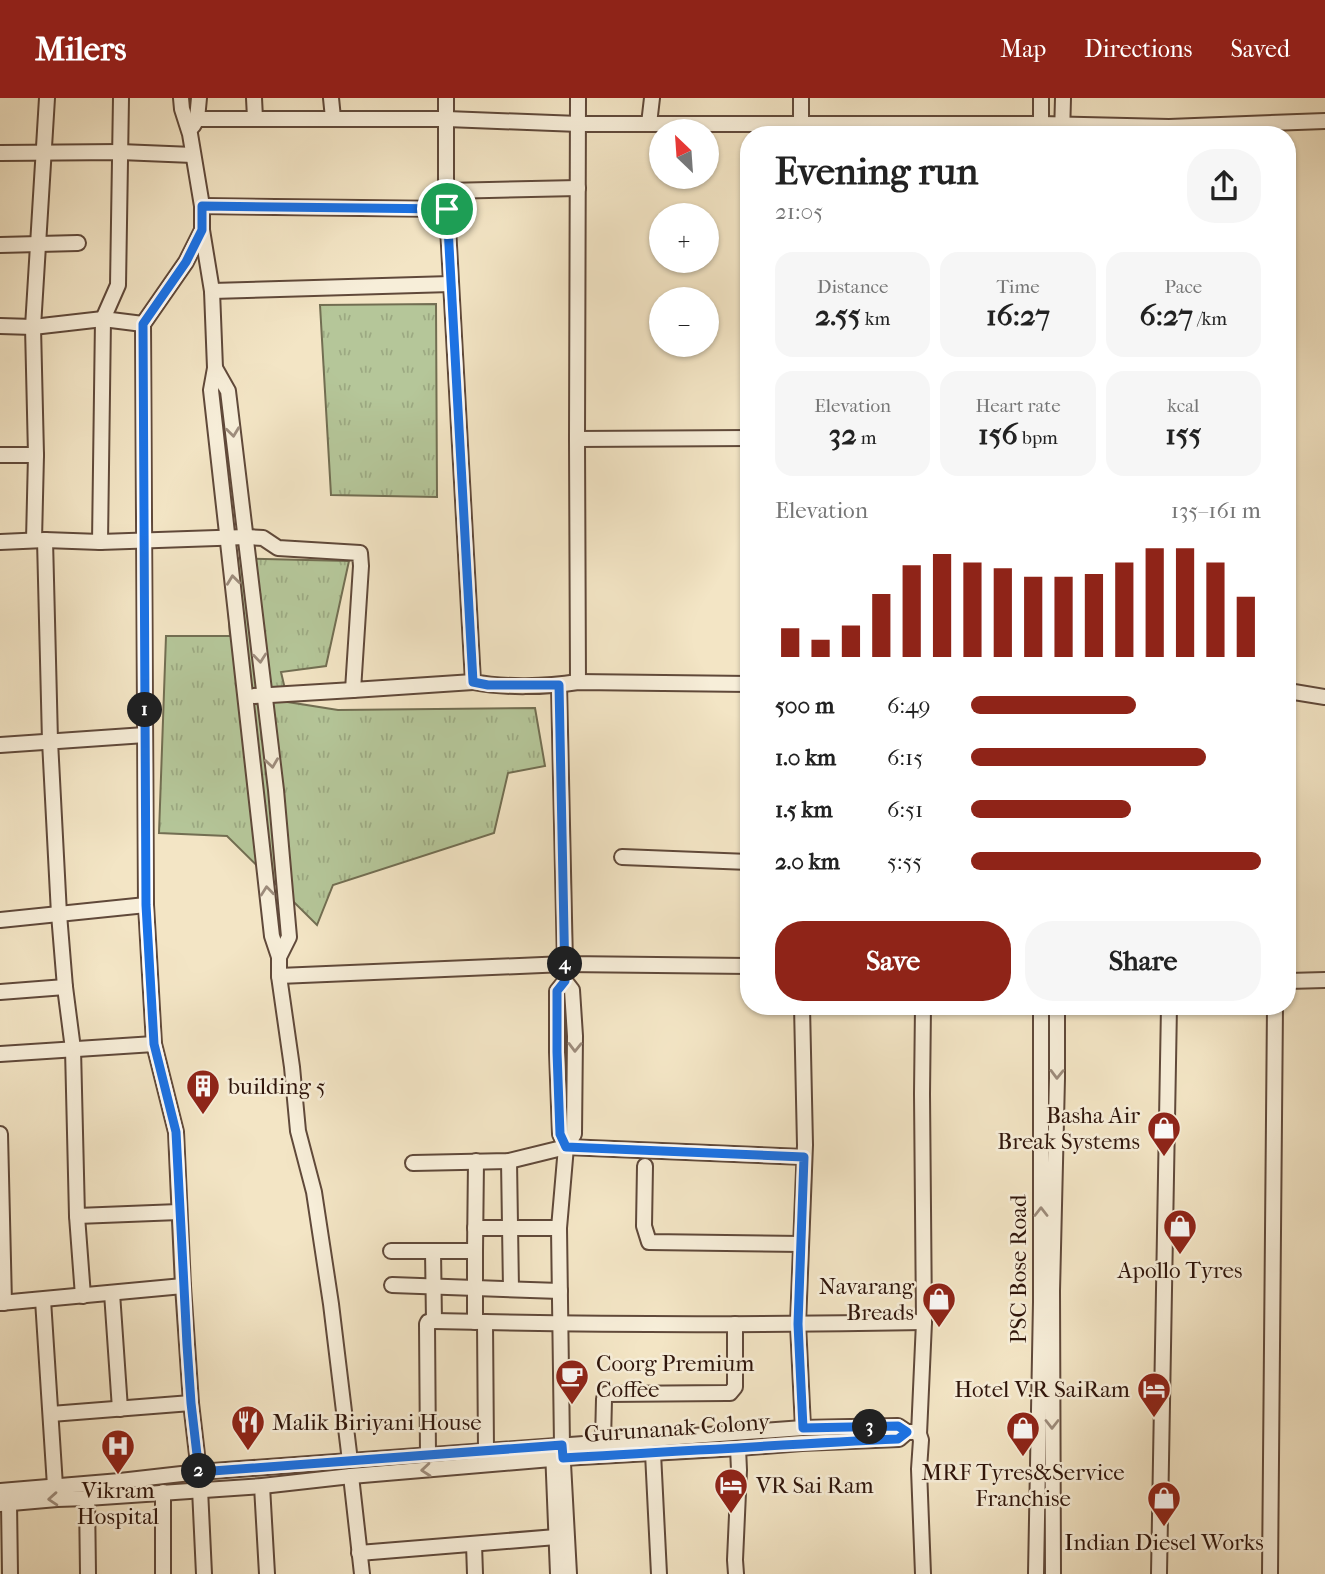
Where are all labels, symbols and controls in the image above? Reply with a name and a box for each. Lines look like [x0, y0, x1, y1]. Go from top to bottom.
text: Milers [35, 30, 126, 69]
text: Map [1000, 35, 1046, 63]
text: Directions [1084, 35, 1192, 63]
text: Saved [1230, 35, 1290, 63]
north arrow [649, 119, 719, 189]
map controls [649, 119, 719, 357]
text: Evening run [775, 149, 978, 194]
button: share [1187, 149, 1261, 223]
pin [417, 179, 477, 239]
icon: arrive [428, 190, 466, 228]
text: 21:05 [775, 198, 823, 225]
button: + [649, 203, 719, 273]
text: Distance [817, 276, 888, 298]
text: Time [996, 276, 1040, 298]
text: Pace [1164, 276, 1202, 298]
button: − [649, 287, 719, 357]
text: 2.55 [815, 298, 861, 333]
text: 16:27 [986, 298, 1050, 333]
text: 6:27 [1139, 298, 1193, 333]
text: km [861, 308, 890, 330]
text: /km [1193, 308, 1227, 330]
text: Elevation [814, 395, 891, 417]
text: Heart rate [975, 395, 1061, 417]
text: kcal [1167, 395, 1199, 417]
text: 32 [829, 417, 857, 452]
text: 156 [978, 417, 1018, 452]
text: 155 [1165, 417, 1202, 452]
one-way arrow [226, 426, 241, 438]
text: m [857, 427, 876, 449]
text: bpm [1018, 427, 1058, 449]
text: Elevation [775, 497, 868, 524]
text: 135–161 m [1171, 497, 1261, 524]
one-way arrow [225, 575, 240, 586]
one-way arrow [253, 652, 268, 664]
pin: 1 [128, 692, 162, 728]
text: 500 m [775, 692, 834, 719]
text: 6:49 [887, 692, 931, 719]
text: 1 [141, 698, 148, 720]
text: 1.0 km [775, 744, 836, 771]
text: 6:15 [887, 744, 923, 771]
one-way arrow [265, 757, 280, 769]
text: 1.5 km [775, 796, 833, 823]
text: 6:51 [887, 796, 923, 823]
text: 2.0 km [775, 848, 840, 875]
text: 5:55 [887, 848, 922, 875]
one-way arrow [259, 885, 274, 896]
button: Save [775, 921, 1011, 1001]
button: Share [1025, 921, 1261, 1001]
pin: 4 [548, 946, 582, 982]
text: 4 [559, 952, 570, 974]
one-way arrow [567, 1042, 583, 1053]
building icon: building 5 [184, 1067, 222, 1116]
one-way arrow [1049, 1070, 1065, 1080]
place label: building 5 [227, 1073, 326, 1100]
place label: Basha Air Break Systems [997, 1102, 1140, 1155]
shop icon: Basha Air Break Systems [1145, 1109, 1183, 1158]
street label: PSC Bose Road [1005, 1194, 1032, 1343]
one-way arrow [1033, 1206, 1049, 1217]
shop icon: Apollo Tyres [1161, 1207, 1199, 1256]
place label: Apollo Tyres [1117, 1257, 1242, 1284]
place label: Navarang Breads [819, 1273, 915, 1326]
shop icon: Navarang Breads [920, 1280, 958, 1329]
place label: Coorg Premium Coffee [596, 1350, 754, 1403]
cafe icon: Coorg Premium Coffee [553, 1357, 591, 1406]
hotel icon: Hotel V.R SaiRam [1135, 1370, 1173, 1419]
place label: Hotel V.R SaiRam [954, 1376, 1130, 1403]
restaurant icon: Malik Biriyani House [229, 1403, 267, 1452]
street label: Gurunanak Colony [583, 1408, 772, 1448]
place label: Malik Biriyani House [272, 1409, 482, 1436]
shop icon: MRF Tyres&Service Franchise [1004, 1409, 1042, 1458]
pin: 3 [852, 1410, 888, 1444]
text: 3 [866, 1415, 873, 1437]
one-way arrow [1044, 1420, 1060, 1430]
hospital icon: Vikram Hospital [99, 1427, 137, 1476]
pin: 2 [182, 1454, 216, 1488]
text: 2 [194, 1459, 203, 1481]
place label: MRF Tyres&Service Franchise [921, 1459, 1125, 1512]
one-way arrow [420, 1462, 431, 1477]
hotel icon: VR Sai Ram [712, 1466, 750, 1515]
place label: VR Sai Ram [755, 1472, 874, 1499]
place label: Vikram Hospital [77, 1477, 160, 1530]
shop icon: Indian Diesel Works [1145, 1479, 1183, 1528]
one-way arrow [47, 1492, 58, 1507]
place label: Indian Diesel Works [1064, 1529, 1264, 1556]

